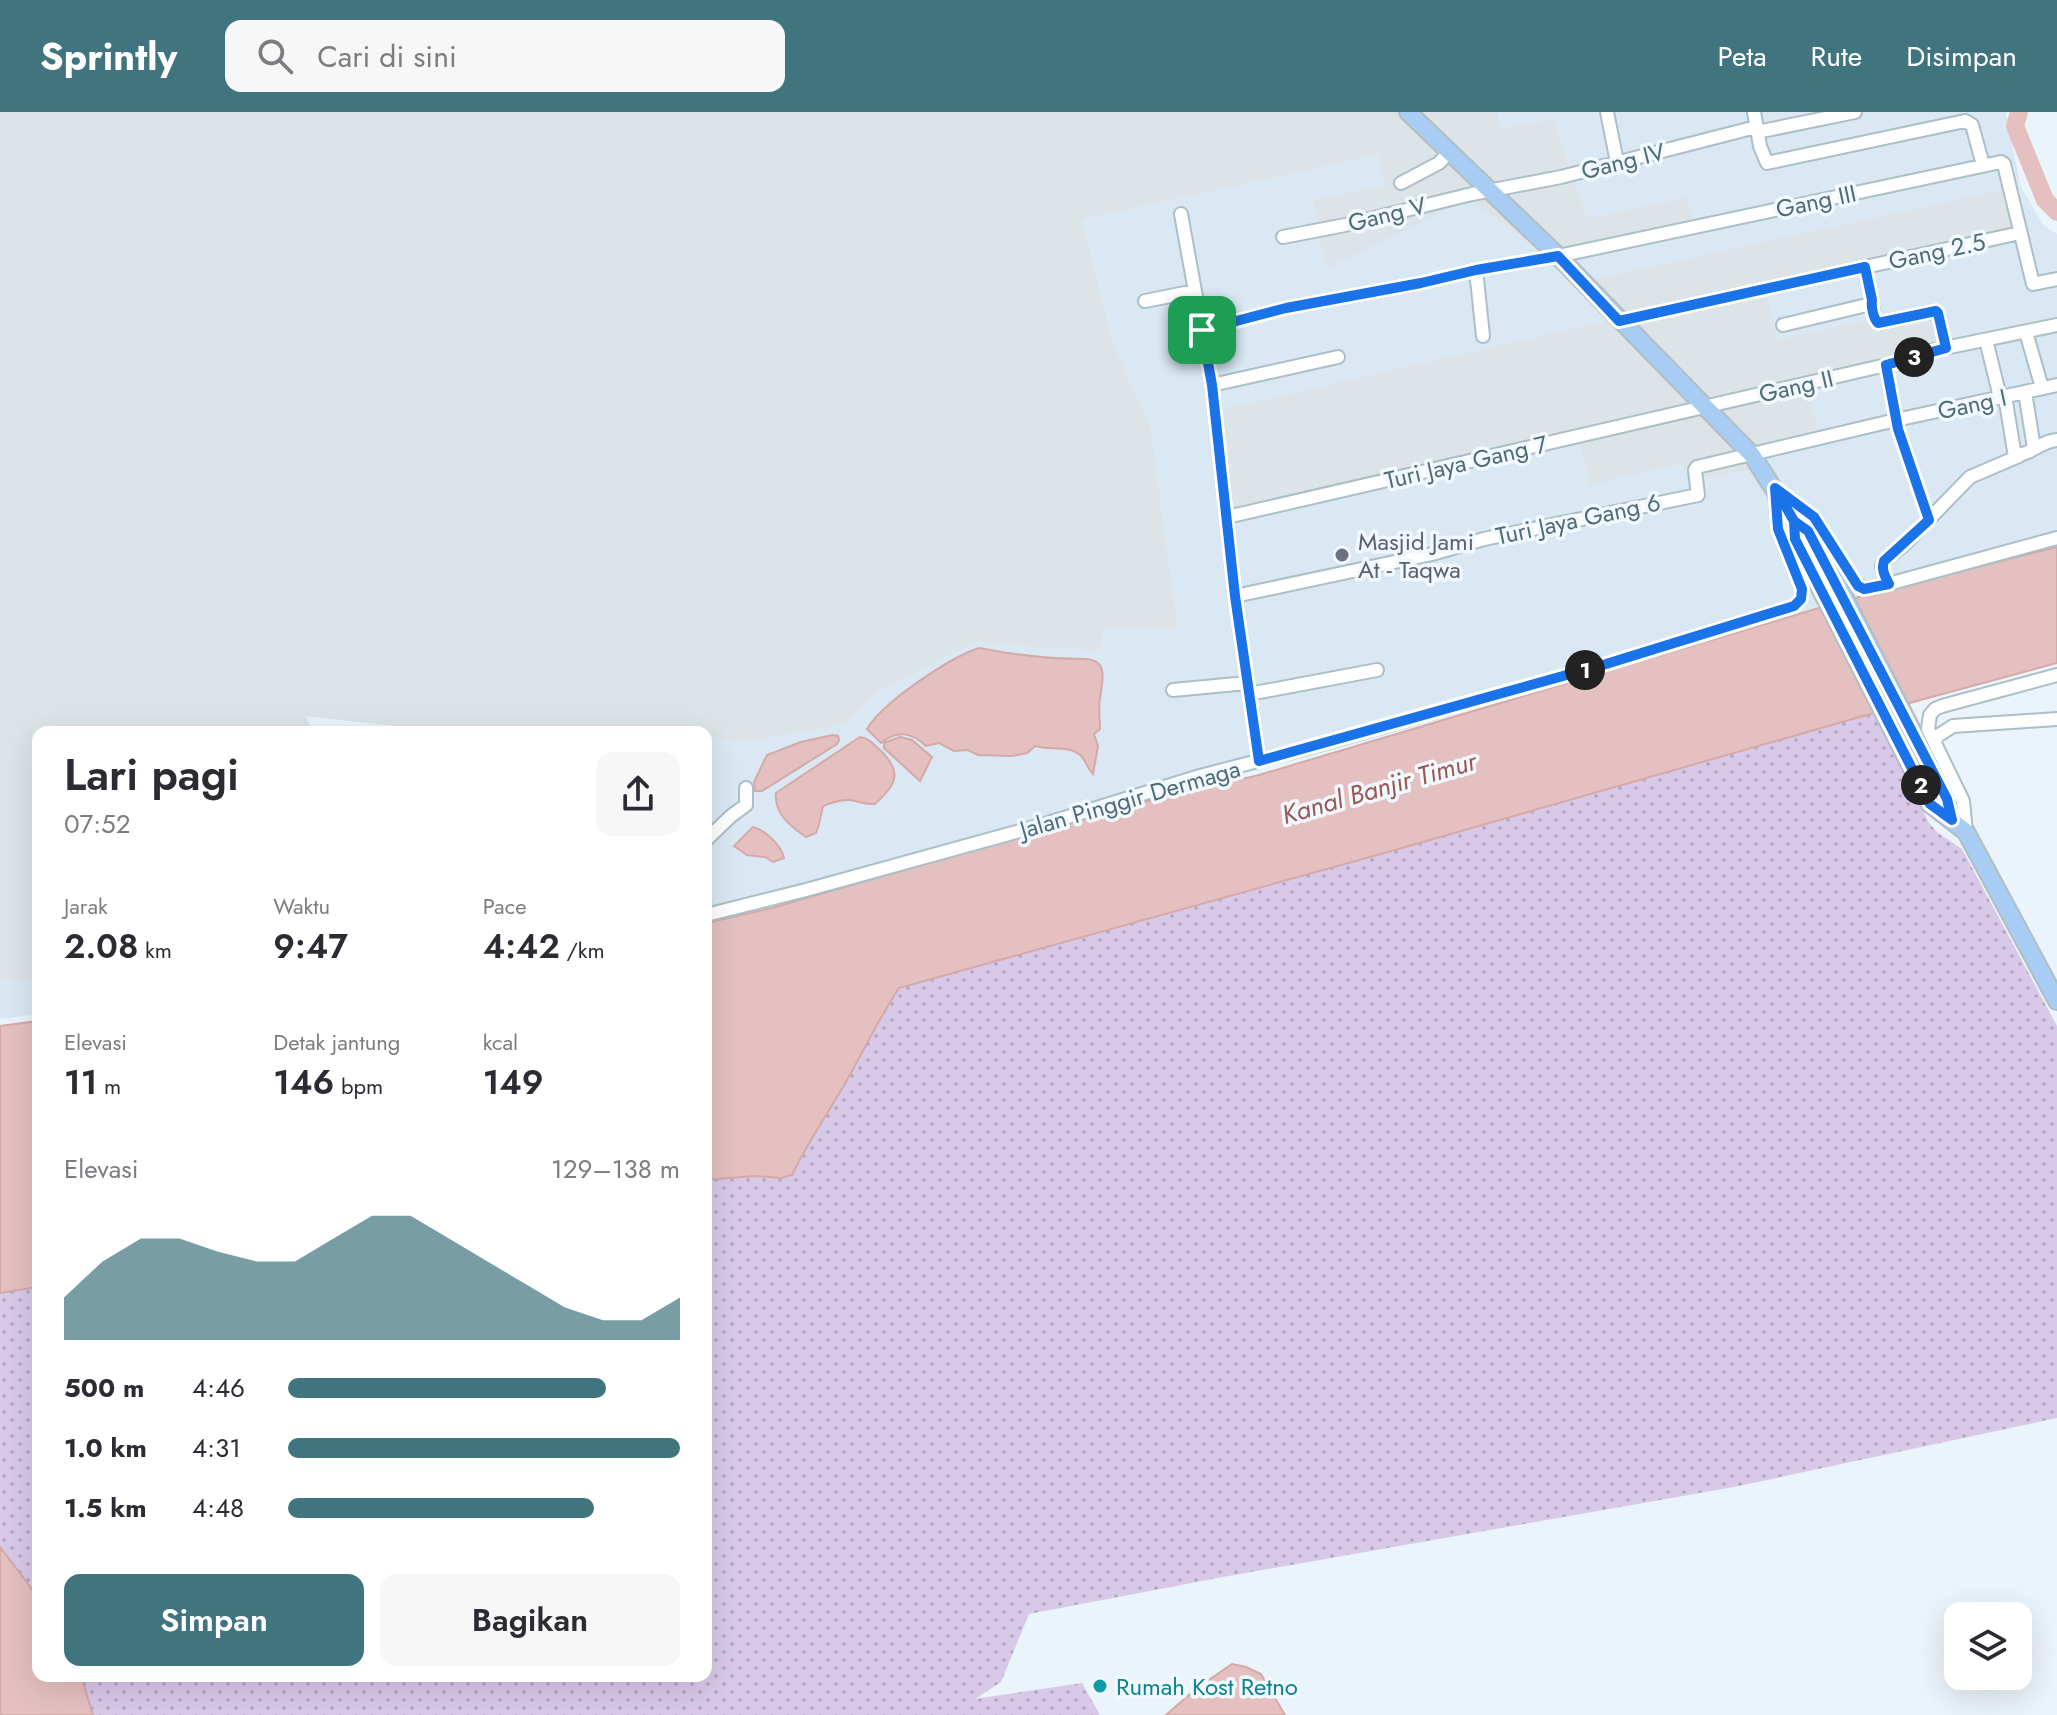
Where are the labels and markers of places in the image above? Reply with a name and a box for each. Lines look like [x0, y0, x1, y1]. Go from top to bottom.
pin [1168, 296, 1236, 364]
pin: 3 [1894, 337, 1934, 377]
place label: Masjid Jami At - Taqwa [1358, 524, 1474, 587]
marker: Masjid Jami At - Taqwa [1333, 546, 1351, 564]
pin: 1 [1565, 650, 1605, 690]
pin: 2 [1901, 765, 1941, 805]
place label: Rumah Kost Retno [1116, 1669, 1298, 1704]
marker: Rumah Kost Retno [1091, 1677, 1109, 1695]

